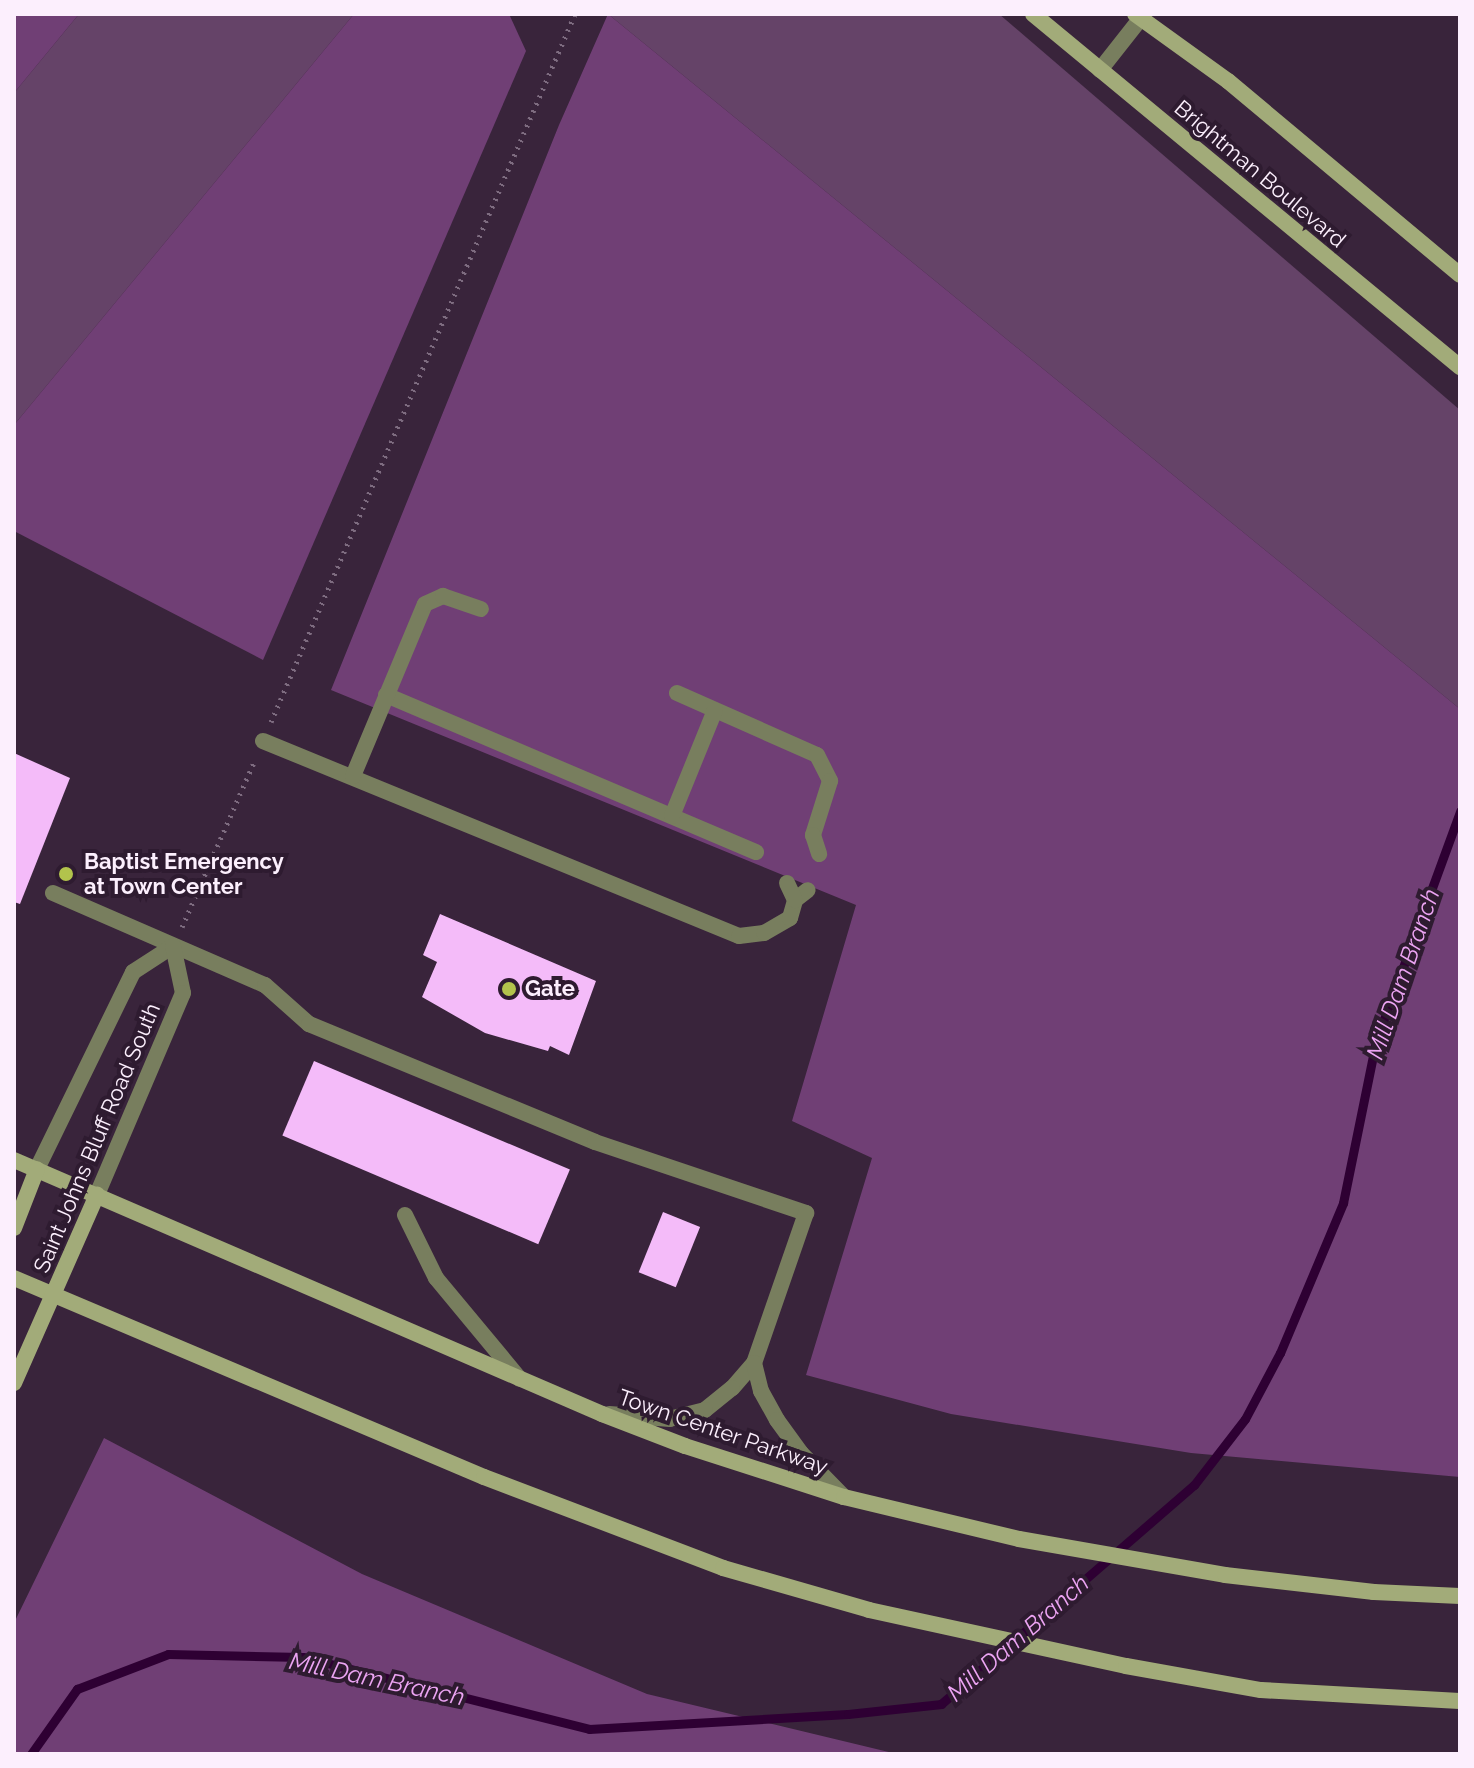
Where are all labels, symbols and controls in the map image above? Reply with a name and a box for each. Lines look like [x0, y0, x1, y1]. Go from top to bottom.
street label: Brightman Boulevard [1169, 95, 1351, 253]
place label: Baptist Emergency at Town Center [84, 848, 284, 900]
marker: Baptist Emergency at Town Center [55, 863, 77, 885]
water label: Mill Dam Branch [1360, 885, 1446, 1063]
place label: Gate [525, 976, 575, 1002]
marker: Gate [500, 980, 518, 998]
street label: Saint Johns Bluff Road South [28, 999, 166, 1277]
street label: Town Center Parkway [615, 1384, 831, 1480]
water label: Mill Dam Branch [941, 1568, 1095, 1708]
water label: Mill Dam Branch [286, 1646, 468, 1712]

